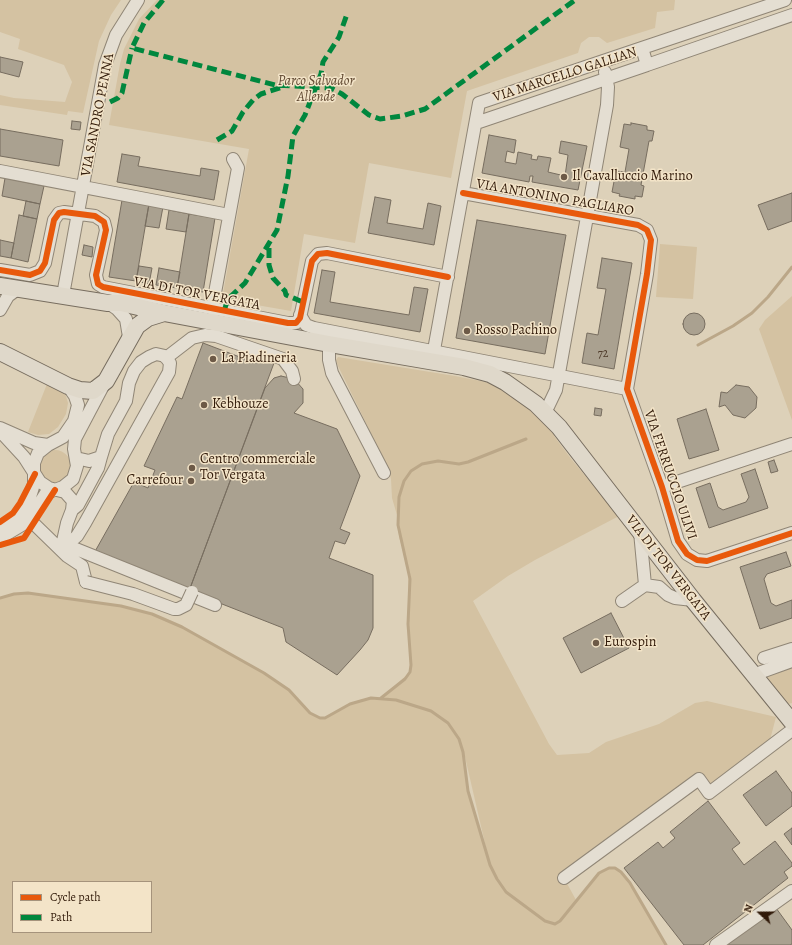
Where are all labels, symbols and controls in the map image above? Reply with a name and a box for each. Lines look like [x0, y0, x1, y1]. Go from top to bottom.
street label: VIA MARCELLO GALLIAN [491, 44, 639, 106]
street label: VIA SANDRO PENNA [78, 52, 118, 178]
park label: Parco Salvador Allende [278, 74, 354, 106]
place label: Il Cavalluccio Marino [572, 169, 693, 185]
marker: Il Cavalluccio Marino [559, 172, 569, 182]
street label: VIA ANTONINO PAGLIARO [475, 176, 635, 220]
street label: VIA DI TOR VERGATA [132, 274, 262, 314]
place label: Rosso Pachino [475, 323, 557, 339]
marker: Rosso Pachino [462, 326, 472, 336]
house number: 72 [598, 347, 608, 361]
place label: La Piadineria [221, 351, 297, 367]
marker: La Piadineria [208, 354, 218, 364]
place label: Kebhouze [212, 397, 268, 413]
marker: Kebhouze [199, 400, 209, 410]
street label: VIA FERRUCCIO ULIVI [640, 408, 700, 542]
place label: Centro commerciale Tor Vergata [200, 452, 316, 484]
marker: Centro commerciale Tor Vergata [187, 463, 197, 473]
place label: Carrefour [127, 473, 183, 489]
marker: Carrefour [186, 476, 196, 486]
street label: VIA DI TOR VERGATA [622, 512, 714, 624]
place label: Eurospin [604, 635, 656, 651]
marker: Eurospin [591, 638, 601, 648]
legend [12, 881, 152, 933]
text: Cycle path [50, 889, 101, 905]
north arrow [740, 893, 780, 933]
text: N [740, 902, 757, 915]
text: Path [50, 909, 72, 925]

